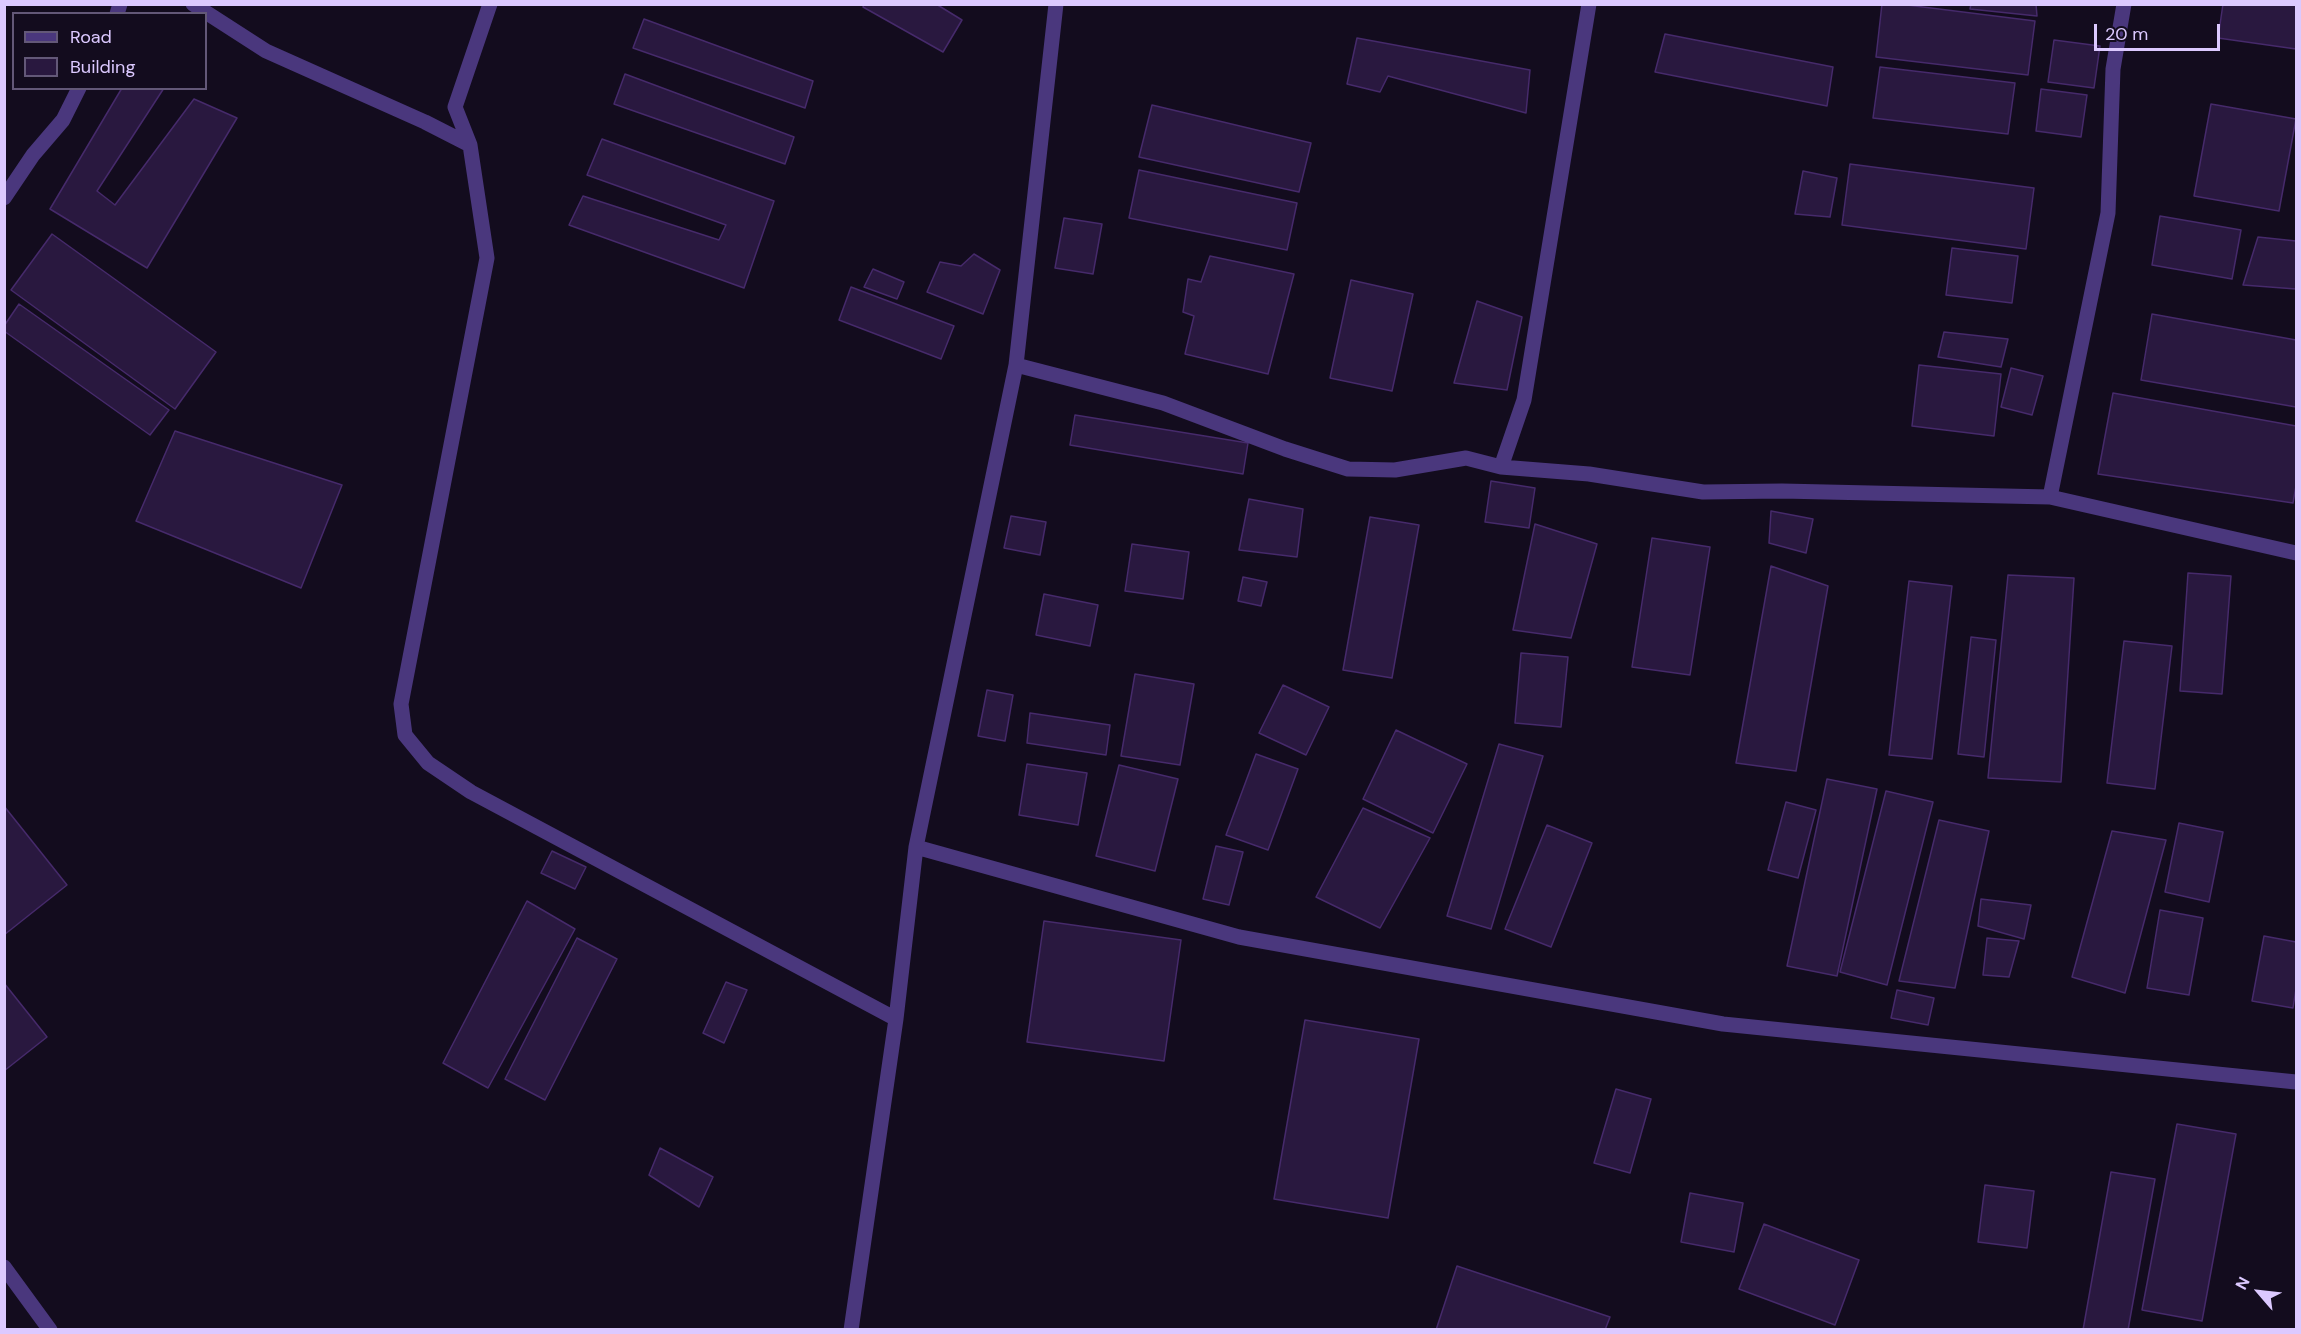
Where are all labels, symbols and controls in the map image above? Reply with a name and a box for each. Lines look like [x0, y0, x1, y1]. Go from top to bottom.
legend [12, 12, 207, 90]
scale bar [2097, 12, 2223, 50]
text: 20 m [2105, 22, 2148, 46]
text: Road [70, 25, 112, 49]
text: Building [70, 55, 135, 79]
north arrow [2229, 1262, 2289, 1322]
text: N [2231, 1273, 2255, 1293]

